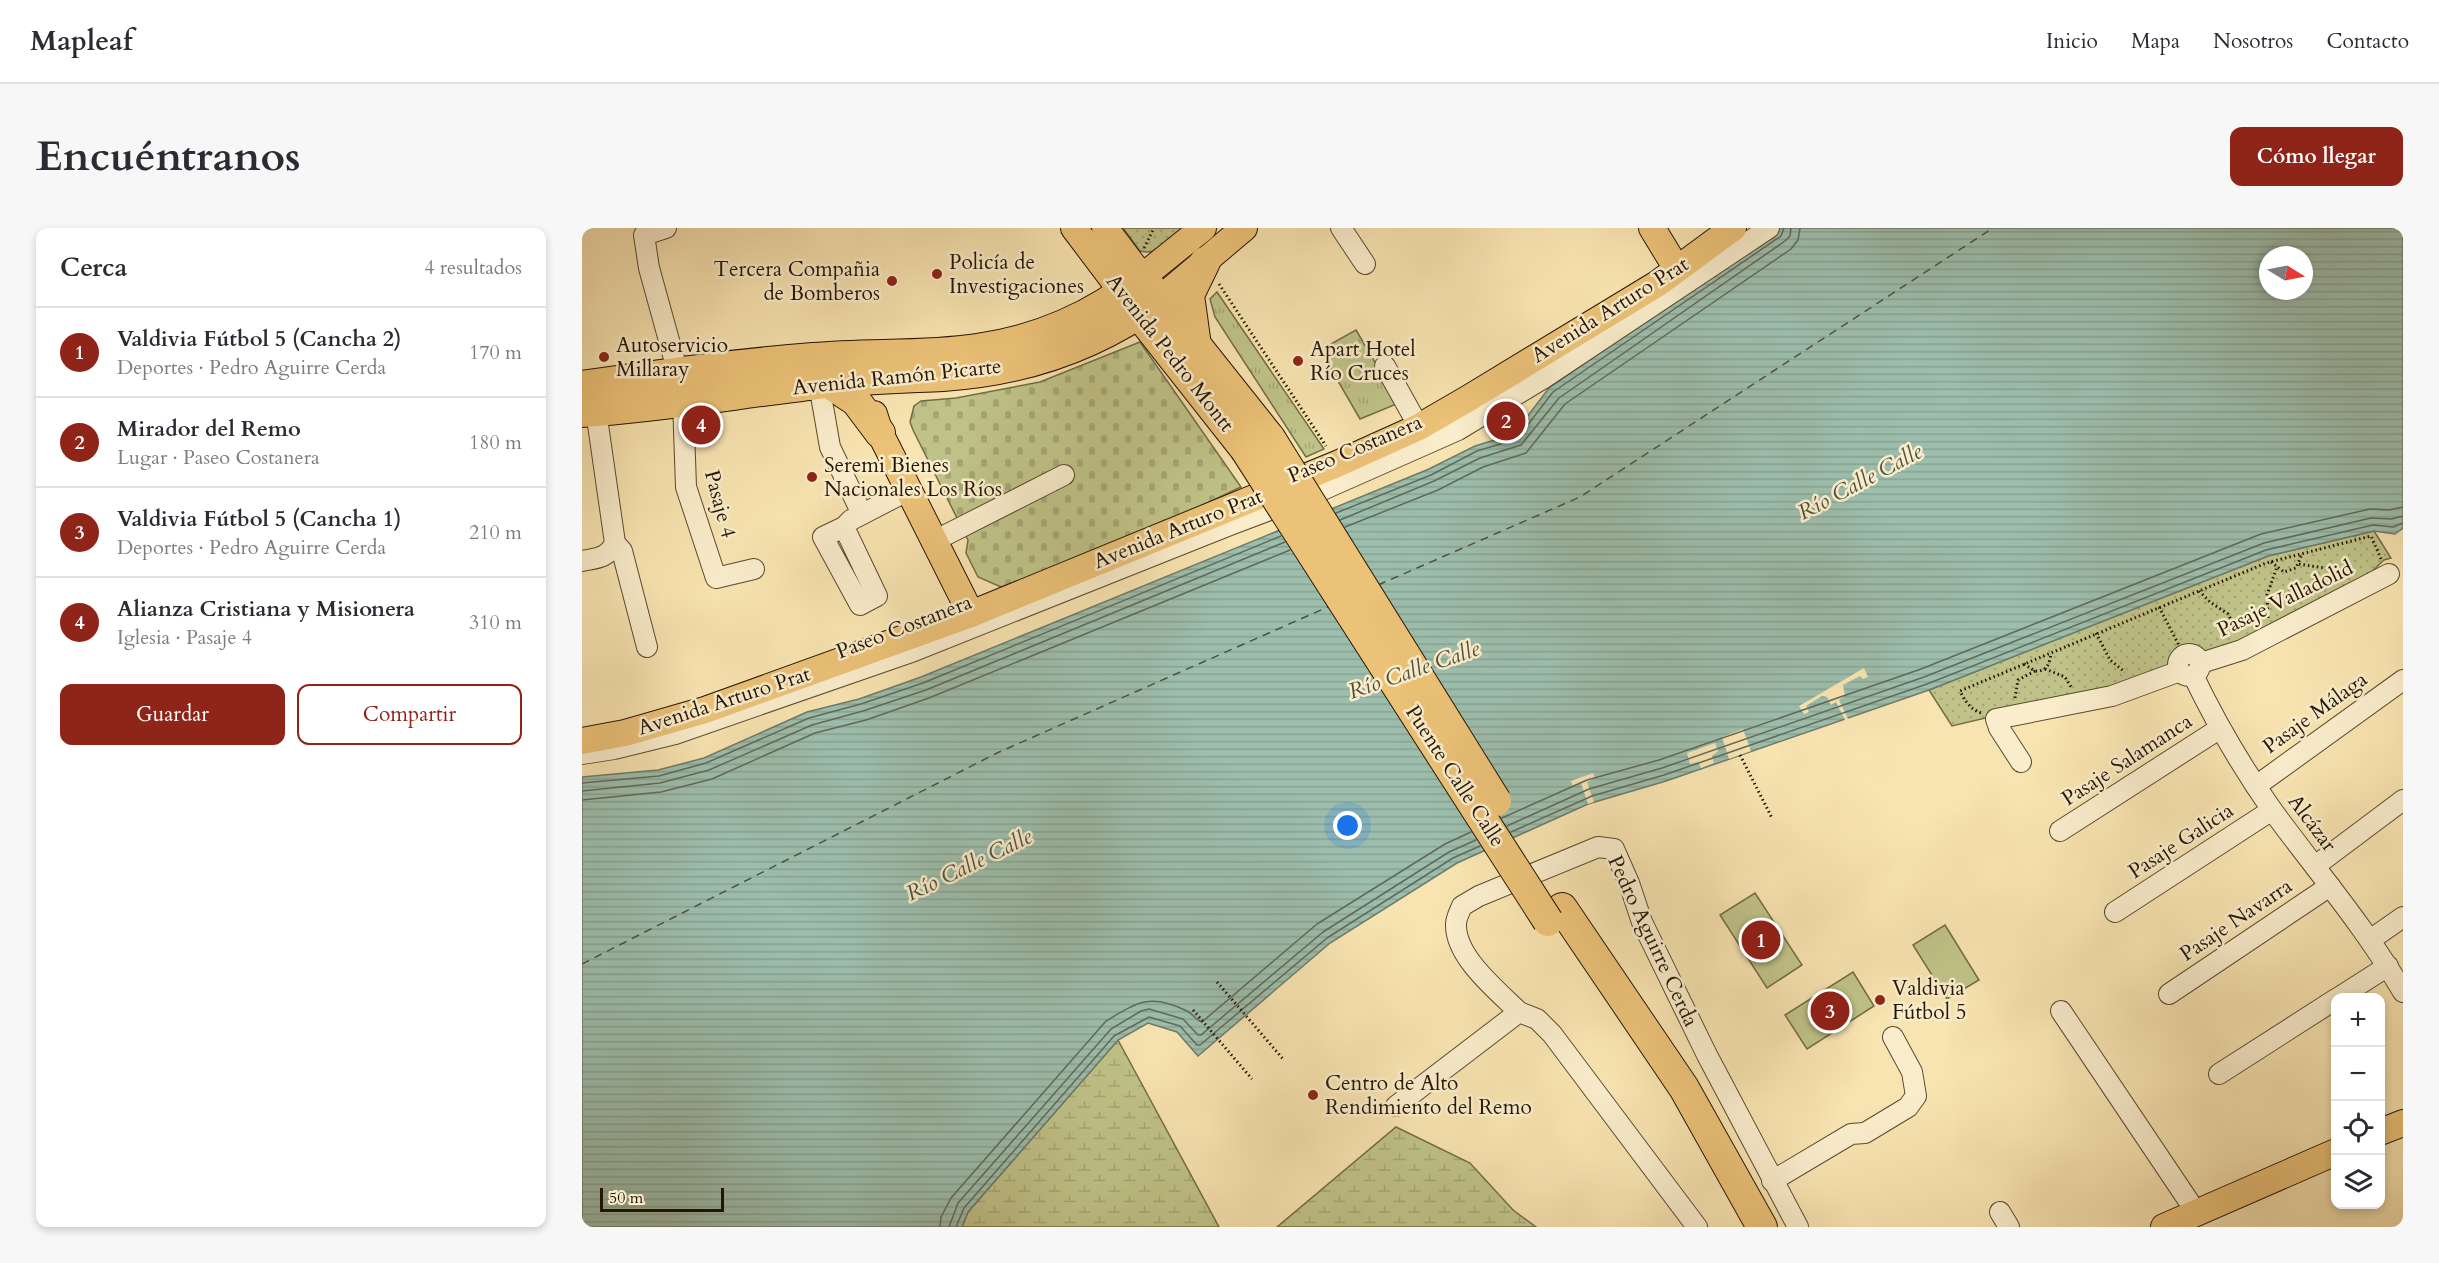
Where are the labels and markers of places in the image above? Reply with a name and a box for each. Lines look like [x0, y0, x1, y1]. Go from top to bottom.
place label: Policía de Investigaciones [949, 248, 1084, 301]
place label: Tercera Compañia de Bomberos [714, 255, 880, 308]
marker: Policía de Investigaciones [930, 267, 944, 281]
marker: Tercera Compañia de Bomberos [885, 274, 899, 288]
place label: Autoservicio Millaray [616, 331, 728, 384]
place label: Apart Hotel Río Cruces [1310, 335, 1416, 388]
marker: Autoservicio Millaray [597, 350, 611, 364]
marker: Apart Hotel Río Cruces [1291, 354, 1305, 368]
pin: 2 [1486, 398, 1526, 444]
pin: 4 [682, 402, 720, 448]
place label: Seremi Bienes Nacionales Los Ríos [824, 451, 1002, 504]
marker: Seremi Bienes Nacionales Los Ríos [805, 470, 819, 484]
pin: 1 [1742, 918, 1780, 962]
place label: Valdivia Fútbol 5 [1892, 974, 1966, 1027]
pin: 3 [1810, 988, 1850, 1034]
marker: Valdivia Fútbol 5 [1873, 993, 1887, 1007]
place label: Centro de Alto Rendimiento del Remo [1325, 1069, 1532, 1122]
marker: Centro de Alto Rendimiento del Remo [1306, 1088, 1320, 1102]

